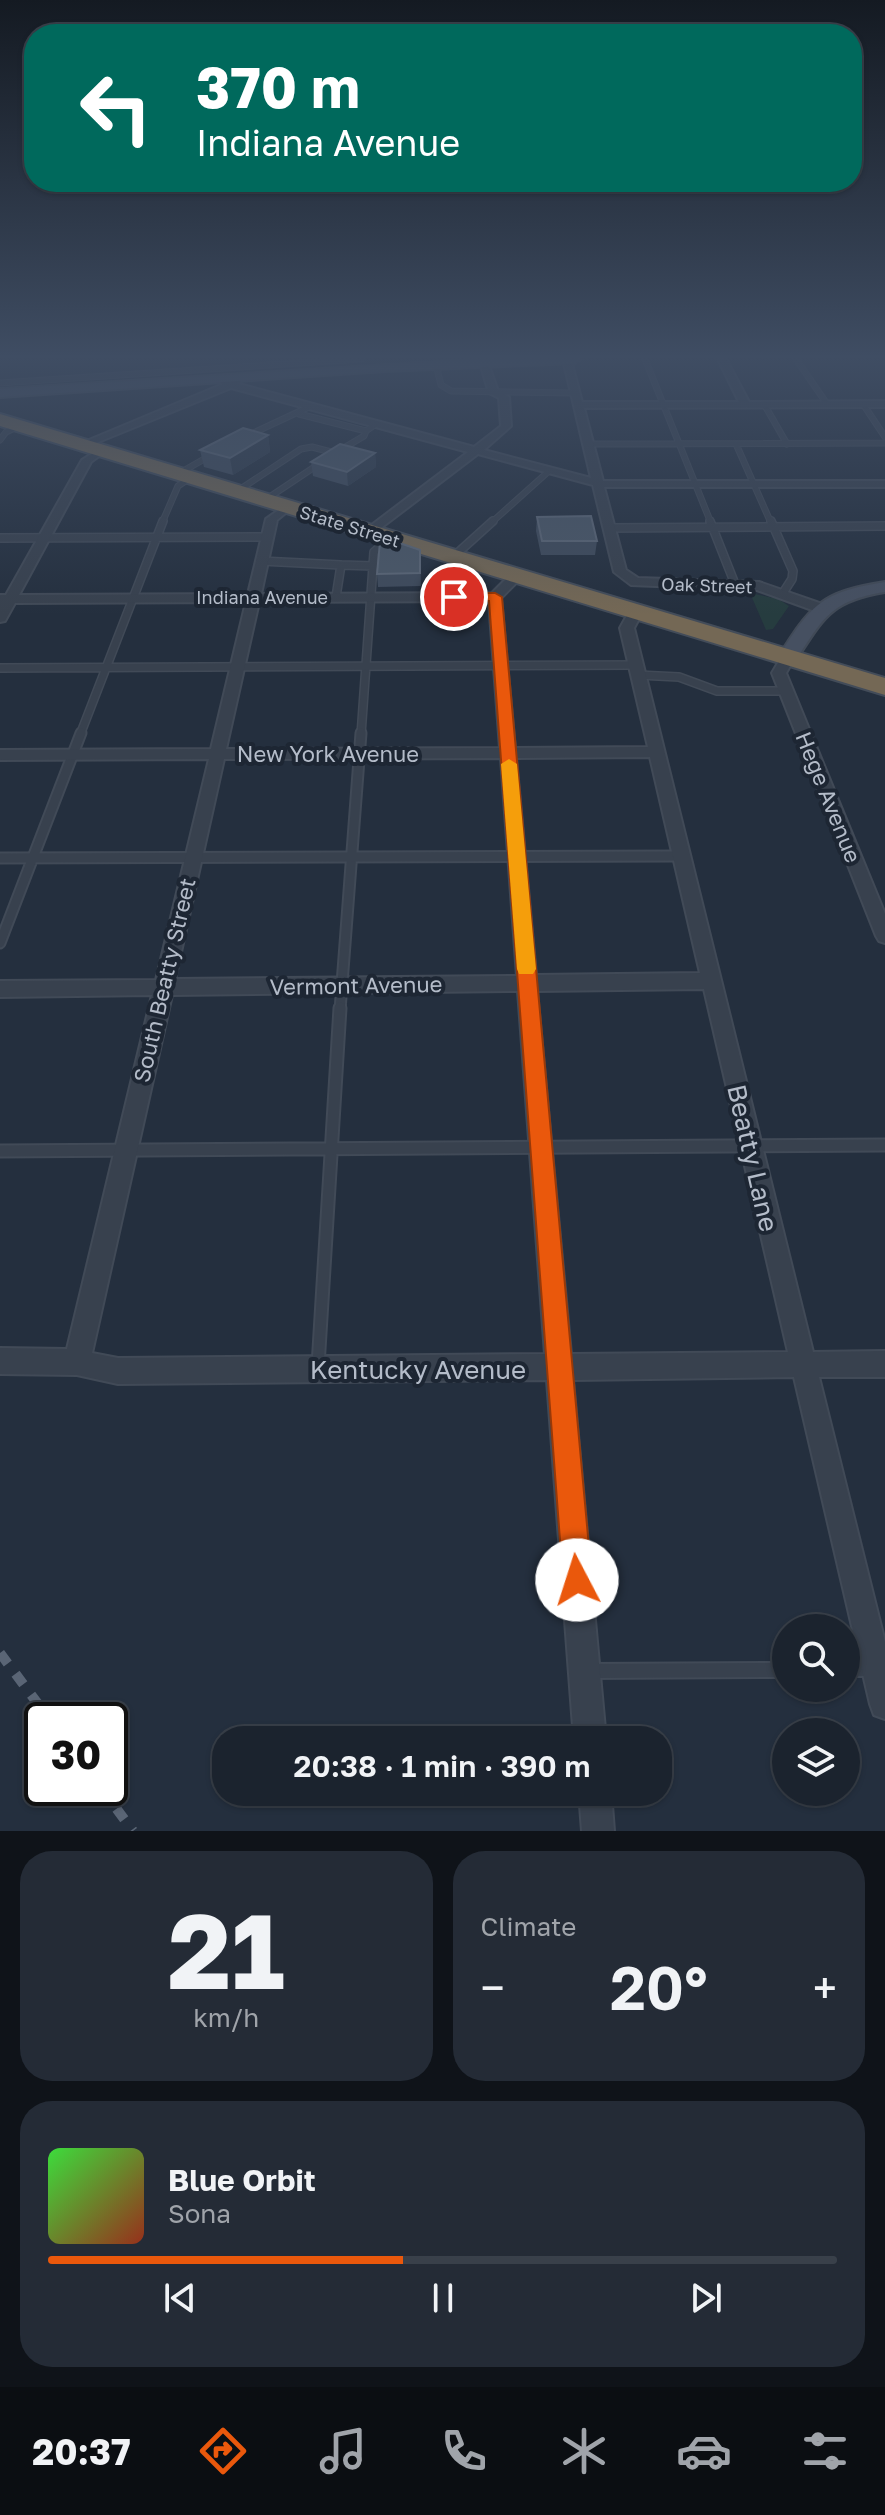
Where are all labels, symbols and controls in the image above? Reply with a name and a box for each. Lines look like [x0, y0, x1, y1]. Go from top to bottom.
text: 370 m [196, 53, 360, 120]
icon: left [64, 56, 168, 160]
text: Indiana Avenue [196, 121, 460, 164]
street label: State Street [297, 500, 403, 552]
pin [420, 563, 488, 631]
street label: Oak Street [661, 572, 753, 598]
icon: arrive [432, 575, 476, 619]
street label: Indiana Avenue [196, 586, 328, 608]
street label: Hege Avenue [790, 728, 868, 866]
street label: New York Avenue [237, 740, 419, 767]
street label: South Beatty Street [127, 875, 201, 1085]
street label: Vermont Avenue [269, 970, 443, 1000]
street label: Beatty Lane [721, 1081, 785, 1235]
street label: Kentucky Avenue [310, 1354, 526, 1385]
position arrow [535, 1538, 619, 1622]
map controls [772, 1614, 860, 1806]
button: search [772, 1614, 860, 1702]
speed limit sign: 30 [24, 1702, 128, 1806]
button: layers [772, 1718, 860, 1806]
text: 20:38 · 1 min · 390 m [294, 1748, 590, 1784]
text: 21 [168, 1887, 285, 2012]
text: Climate [481, 1911, 576, 1942]
text: 20° [610, 1951, 708, 2023]
text: − [481, 1961, 505, 2014]
text: + [813, 1961, 837, 2014]
text: km/h [193, 2002, 259, 2033]
text: Blue Orbit [168, 2162, 316, 2198]
text: Sona [168, 2198, 231, 2229]
icon: previous [158, 2276, 202, 2320]
icon: pause [421, 2276, 465, 2320]
icon: next [684, 2276, 728, 2320]
icon: directions [195, 2423, 251, 2479]
icon: music [315, 2423, 371, 2479]
icon: phone [436, 2423, 492, 2479]
icon: climate [556, 2423, 612, 2479]
icon: car [676, 2423, 732, 2479]
icon: filters [797, 2423, 853, 2479]
text: 20:37 [32, 2430, 131, 2473]

